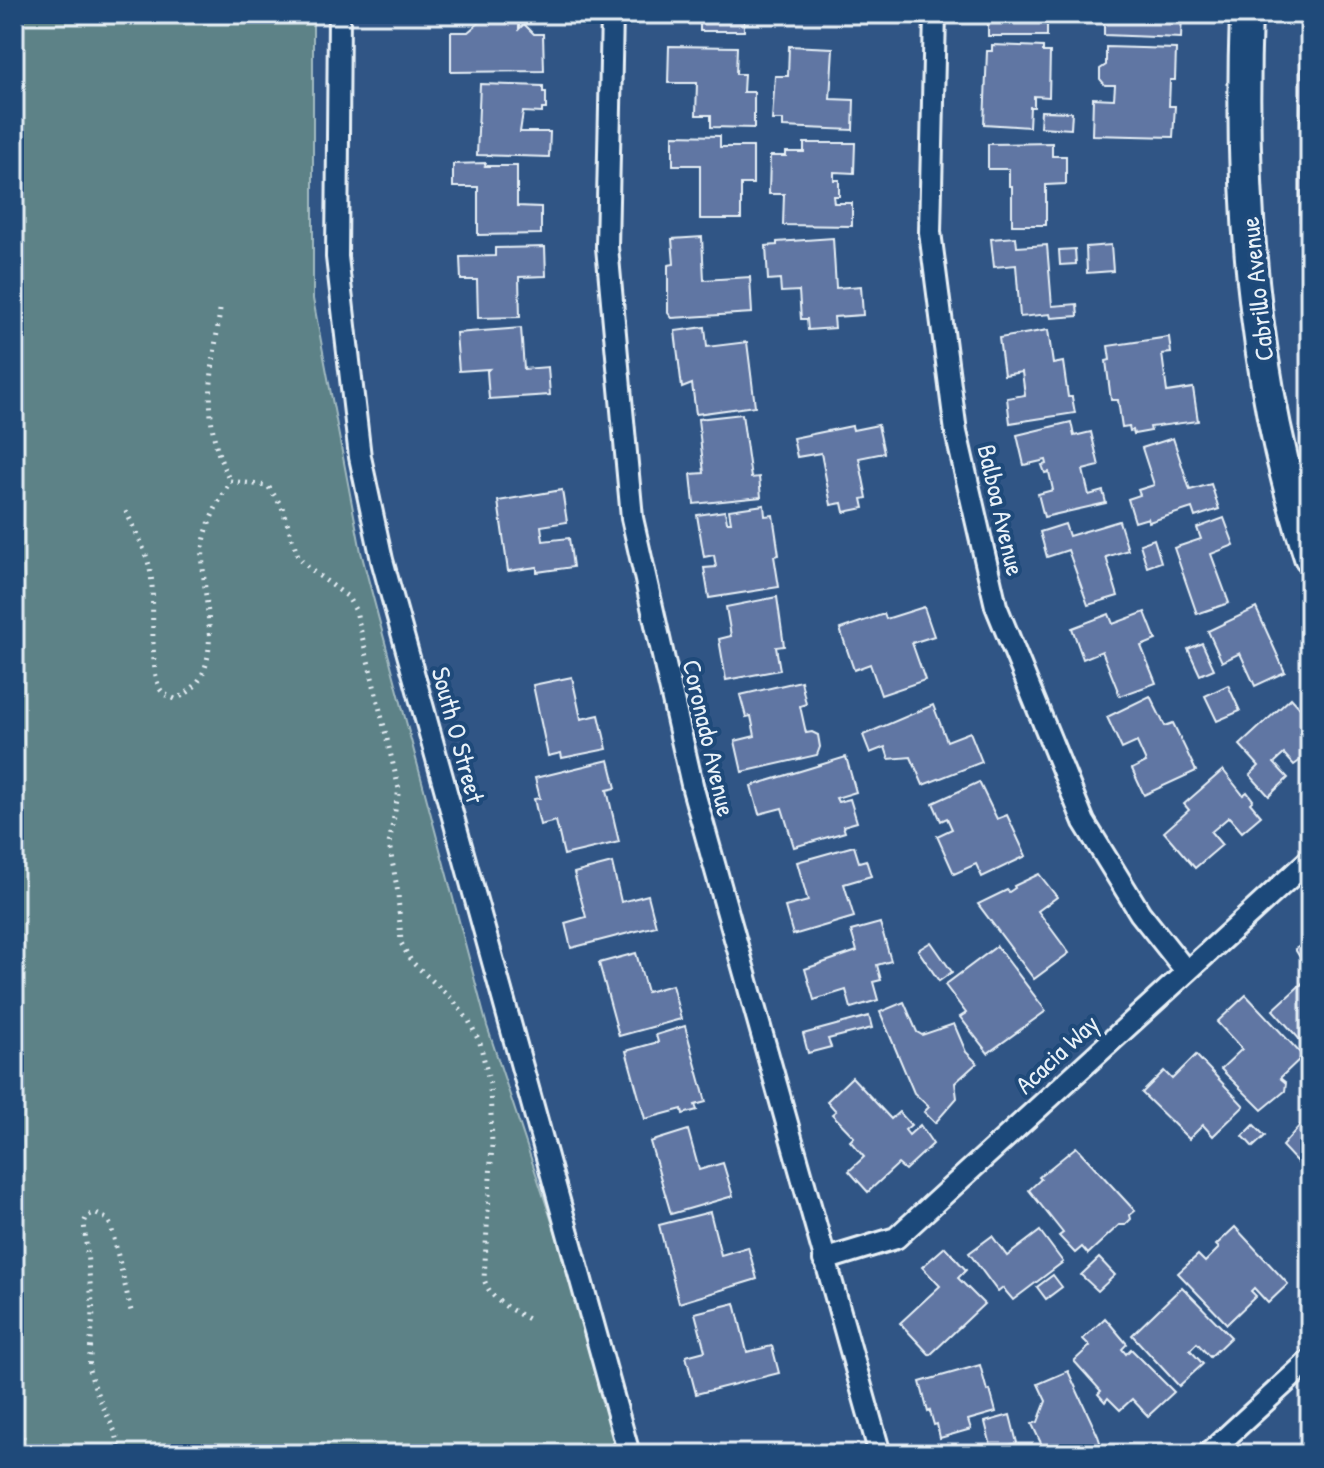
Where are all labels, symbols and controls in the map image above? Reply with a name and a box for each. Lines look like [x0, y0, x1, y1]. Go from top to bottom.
street label: Cabrillo Avenue [1232, 215, 1281, 363]
street label: Balboa Avenue [969, 441, 1034, 579]
street label: Coronado Avenue [674, 656, 745, 820]
street label: South O Street [424, 663, 494, 808]
street label: Acacia Way [1007, 1006, 1106, 1101]

